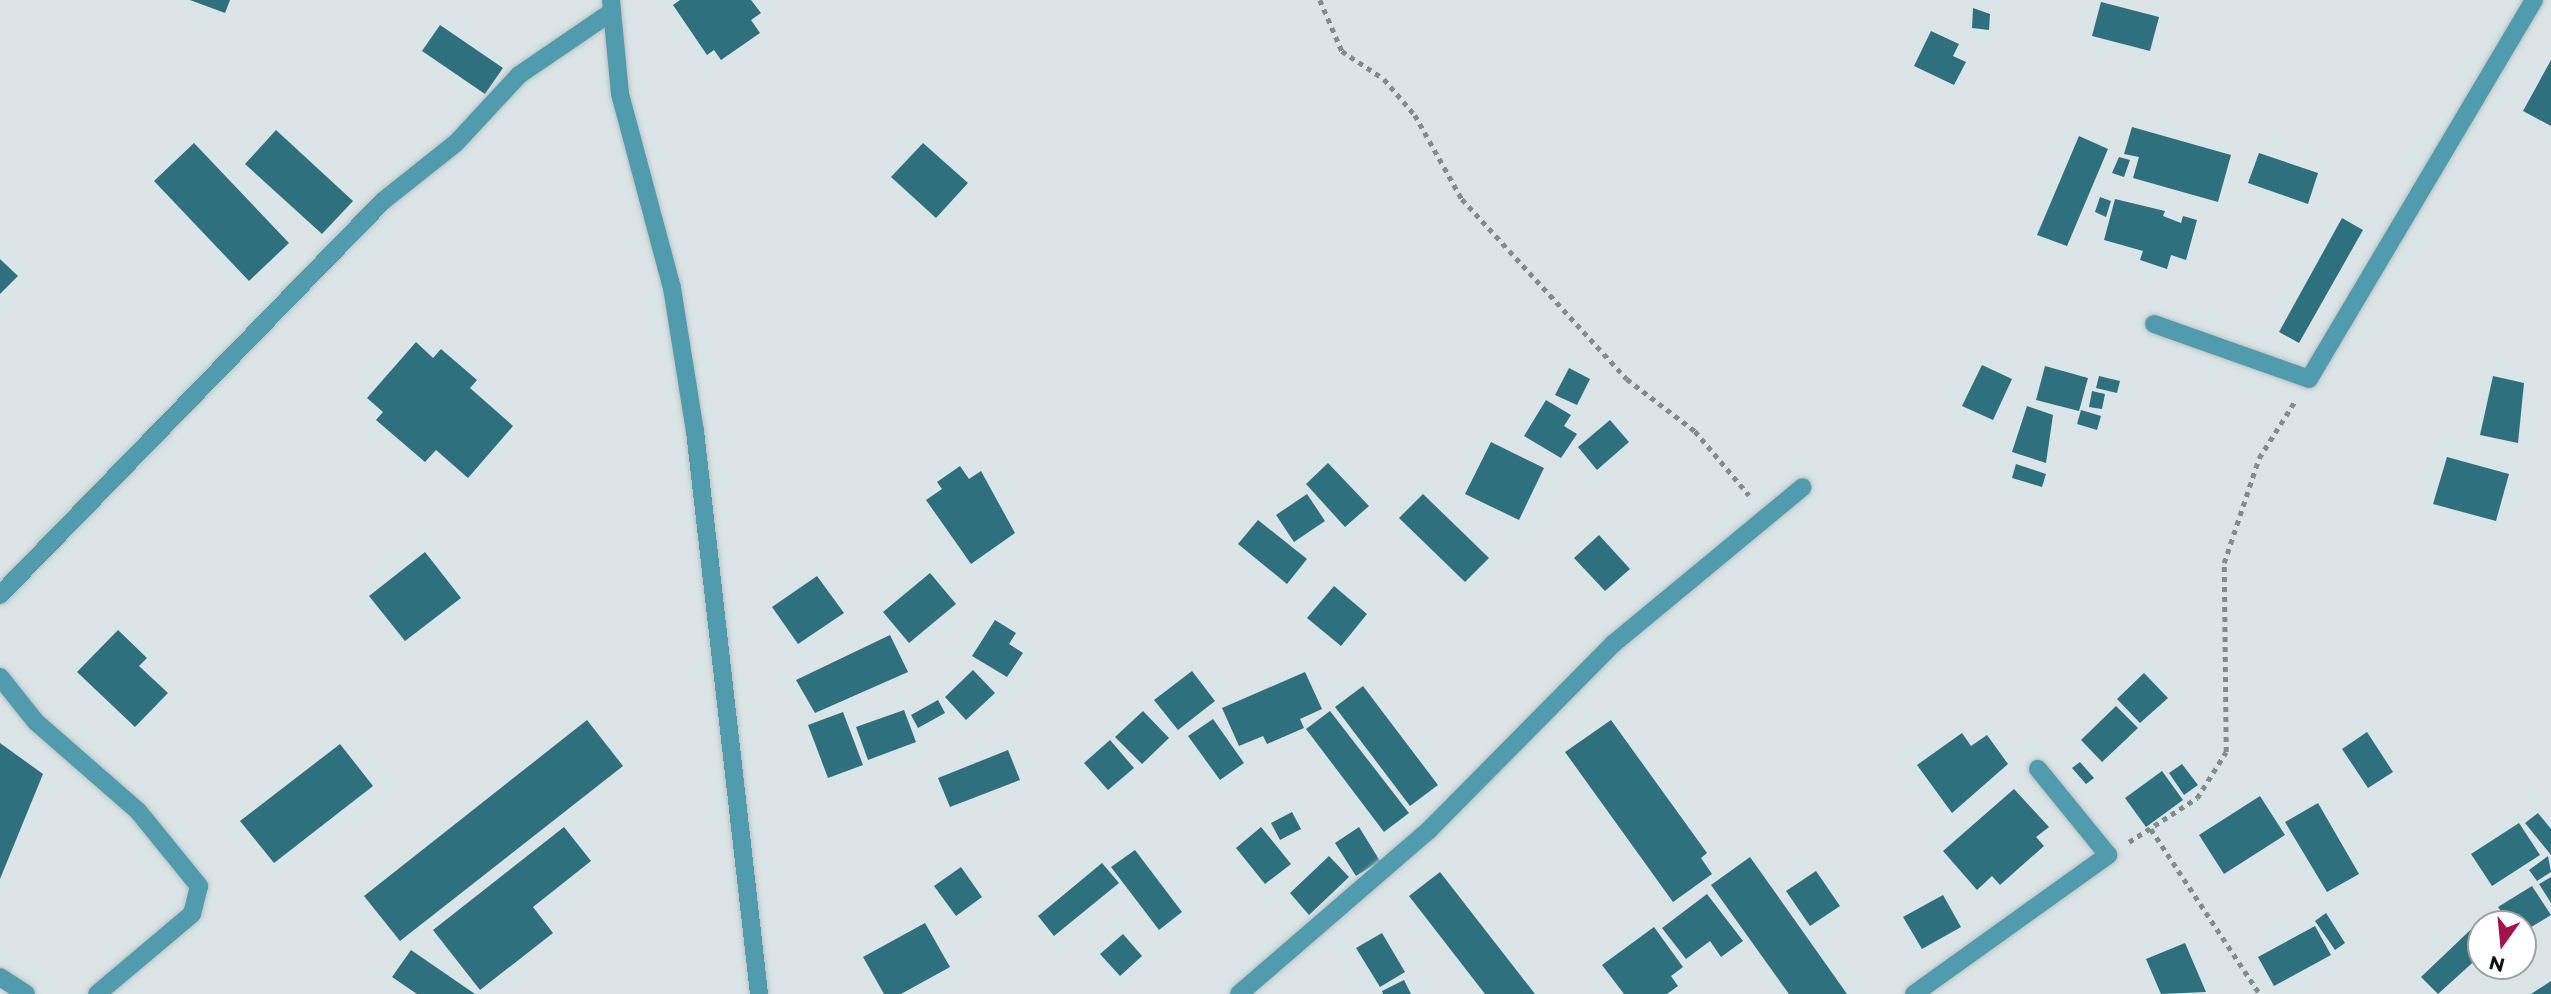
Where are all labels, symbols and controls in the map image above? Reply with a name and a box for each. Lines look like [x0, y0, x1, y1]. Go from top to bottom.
north arrow [2467, 910, 2537, 980]
text: N [2487, 951, 2507, 977]

